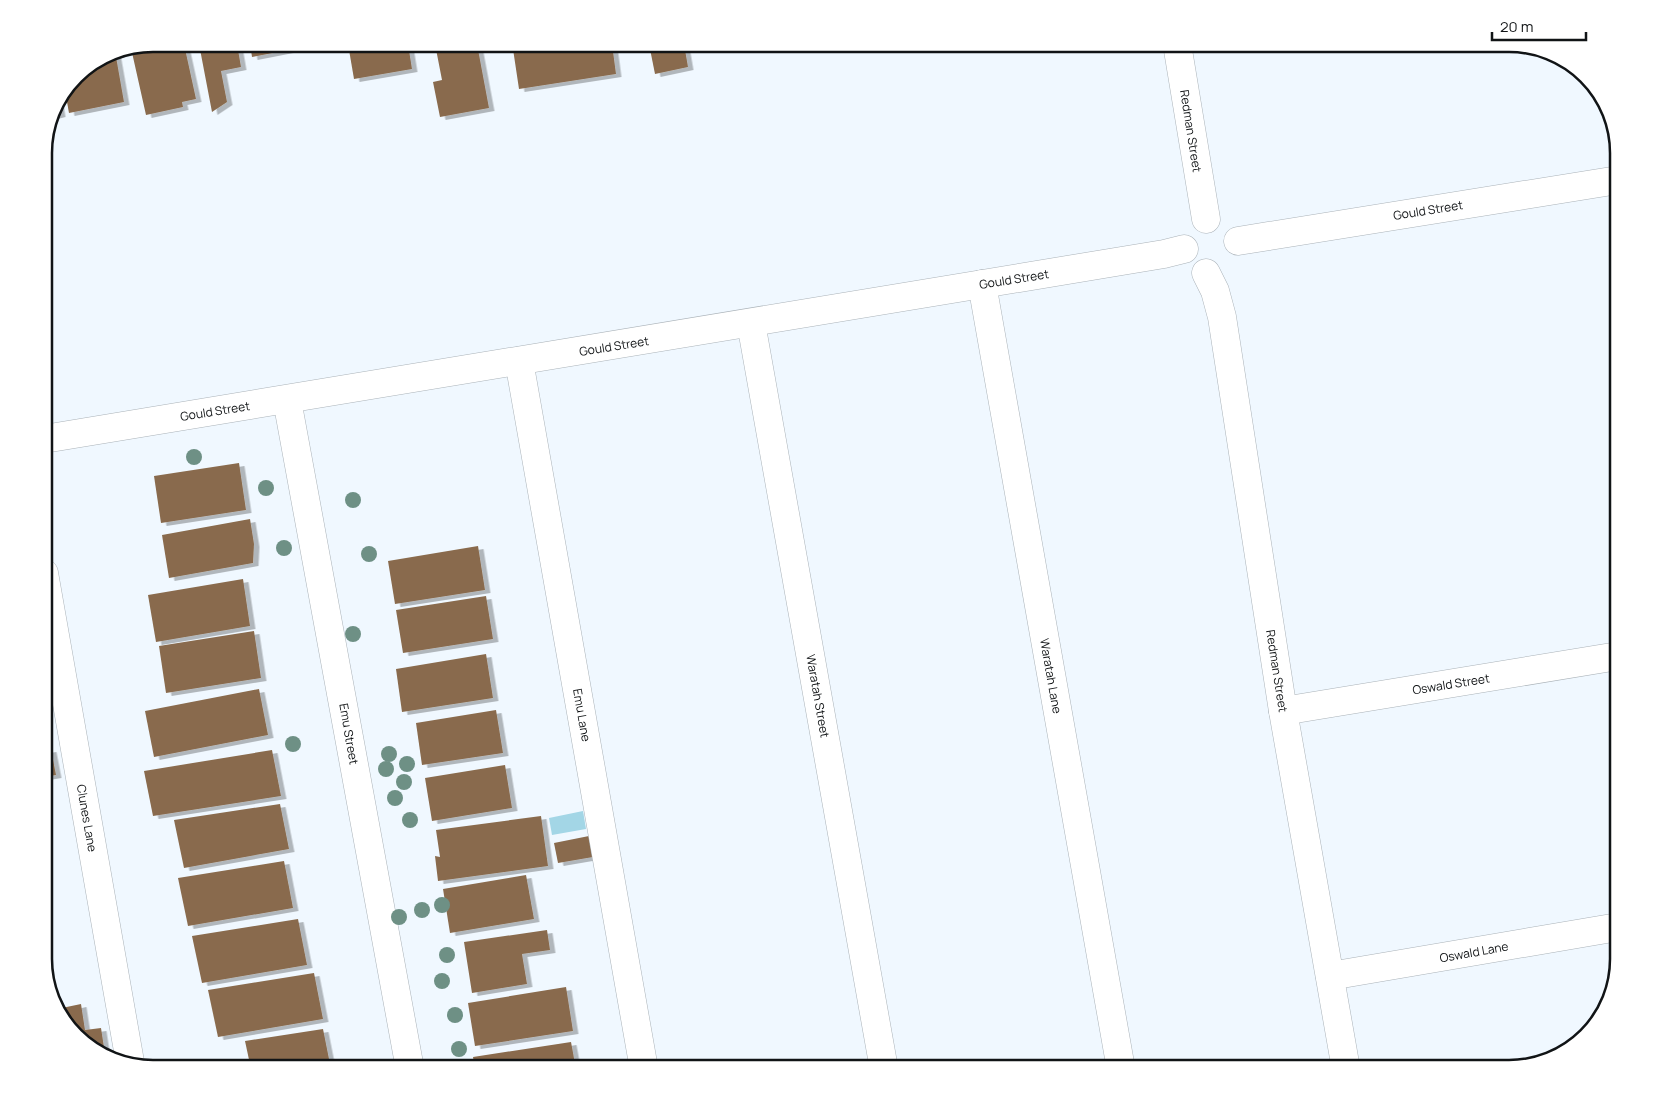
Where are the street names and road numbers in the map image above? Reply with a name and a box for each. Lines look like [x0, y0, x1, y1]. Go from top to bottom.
street label: Redman Street [1176, 89, 1206, 174]
street label: Gould Street [1392, 196, 1464, 224]
street label: Gould Street [978, 265, 1050, 293]
street label: Gould Street [578, 332, 650, 360]
street label: Gould Street [179, 397, 251, 425]
street label: Redman Street [1262, 629, 1292, 714]
street label: Waratah Lane [1036, 637, 1066, 715]
street label: Waratah Street [802, 653, 834, 739]
street label: Oswald Street [1411, 669, 1491, 698]
street label: Emu Lane [569, 687, 595, 743]
street label: Emu Street [335, 702, 363, 766]
street label: Clunes Lane [73, 783, 101, 853]
street label: Oswald Lane [1438, 938, 1510, 966]

